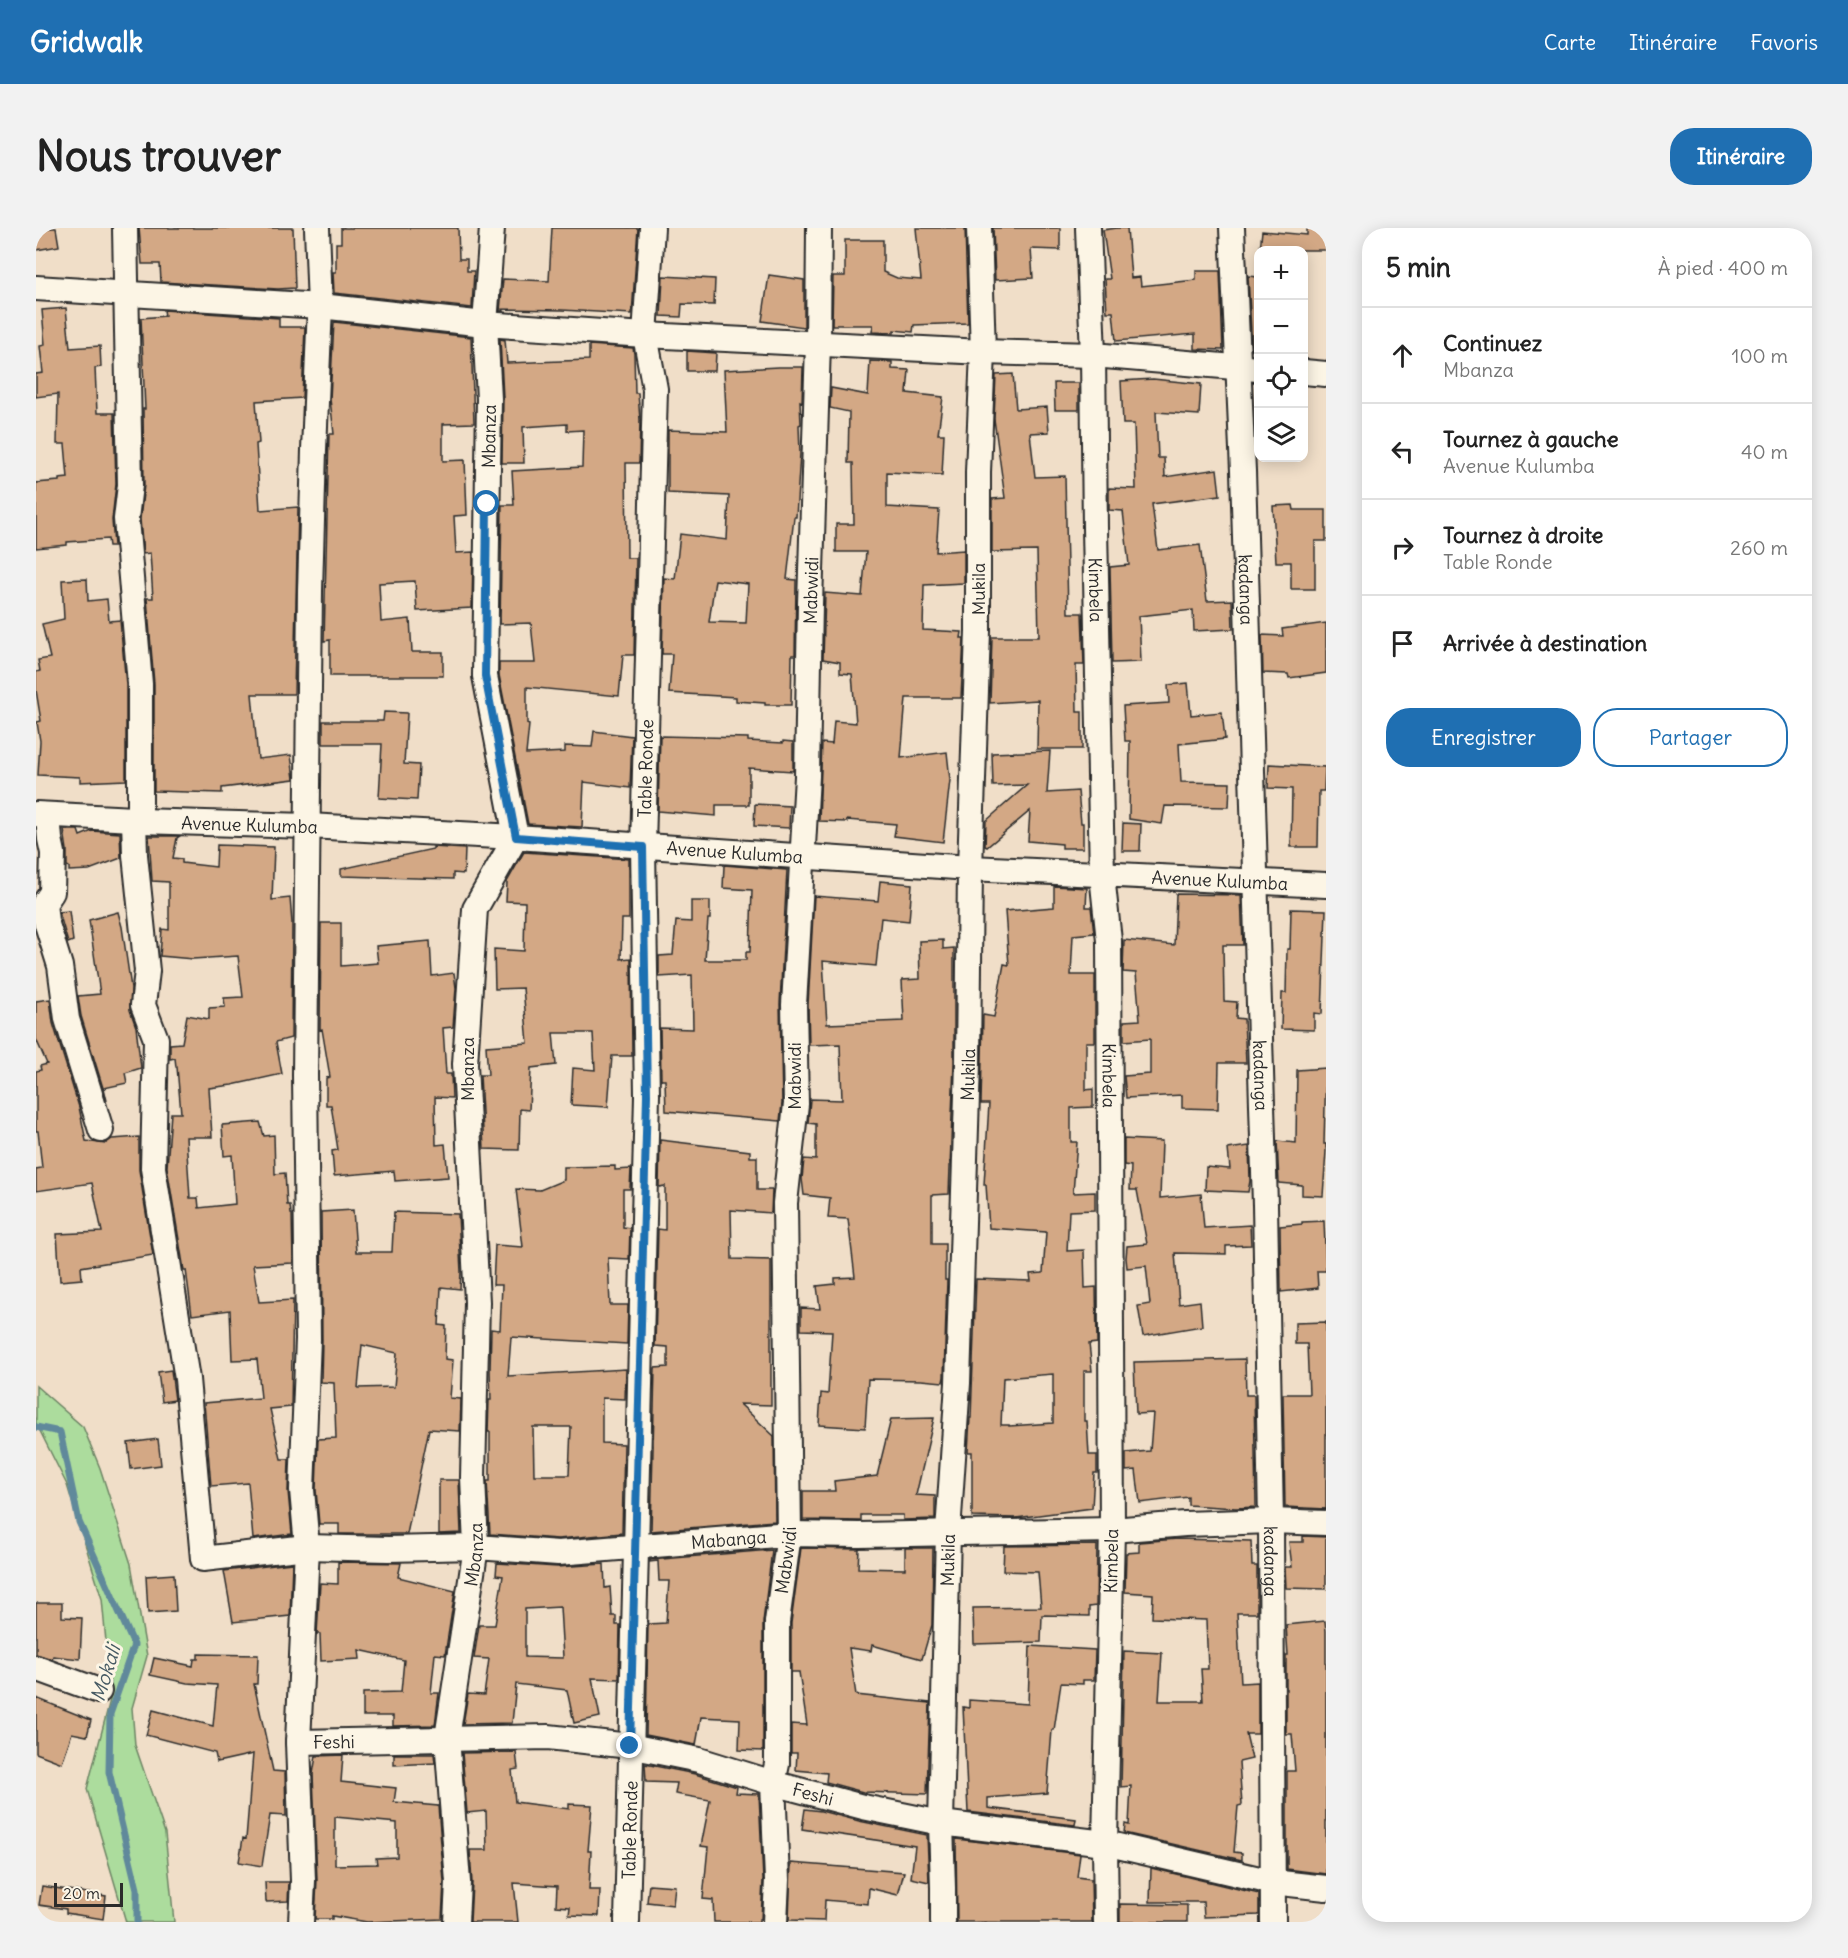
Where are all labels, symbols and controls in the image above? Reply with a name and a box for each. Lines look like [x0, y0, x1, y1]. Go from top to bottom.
text: Gridwalk [30, 24, 143, 60]
text: Carte [1544, 29, 1596, 56]
text: Itinéraire [1629, 29, 1717, 56]
text: Favoris [1750, 29, 1818, 56]
button: Itinéraire [1670, 128, 1812, 185]
text: Nous trouver [36, 130, 281, 182]
map controls [1254, 246, 1308, 462]
button: + [1254, 246, 1308, 300]
text: 5 min [1386, 251, 1451, 284]
text: À pied · 400 m [1658, 255, 1788, 280]
button: − [1254, 300, 1308, 354]
text: Continuez [1443, 329, 1542, 357]
icon: ahead [1386, 339, 1419, 372]
text: 100 m [1731, 343, 1788, 368]
button: locate [1254, 354, 1308, 408]
text: Mbanza [1443, 357, 1514, 382]
street label: Mbanza [477, 404, 500, 468]
button: layers [1254, 408, 1308, 462]
text: Tournez à gauche [1443, 425, 1619, 453]
icon: left [1386, 435, 1419, 468]
text: 40 m [1741, 439, 1788, 464]
text: Avenue Kulumba [1443, 453, 1595, 478]
route start [473, 490, 499, 516]
text: Tournez à droite [1443, 521, 1603, 549]
icon: right [1386, 531, 1419, 564]
text: 260 m [1730, 535, 1788, 560]
text: Table Ronde [1443, 549, 1552, 574]
street label: kadanga [1234, 554, 1259, 625]
street label: Mabwidi [798, 556, 823, 624]
street label: Kimbela [1084, 557, 1108, 623]
street label: Mukila [967, 563, 990, 615]
icon: arrive [1386, 627, 1419, 660]
text: Arrivée à destination [1443, 629, 1647, 657]
button: Enregistrer [1386, 708, 1581, 767]
button: Partager [1593, 708, 1788, 767]
street label: Table Ronde [632, 719, 658, 818]
street label: Avenue Kulumba [181, 811, 318, 838]
street label: Avenue Kulumba [666, 836, 804, 868]
street label: Avenue Kulumba [1151, 865, 1289, 895]
street label: Mbanza [456, 1037, 479, 1101]
street label: kadanga [1249, 1040, 1274, 1111]
street label: Mabwidi [783, 1042, 806, 1110]
street label: Kimbela [1098, 1043, 1121, 1108]
street label: Mukila [955, 1048, 980, 1101]
street label: Mbanza [459, 1522, 488, 1588]
street label: Mabanga [690, 1524, 767, 1554]
street label: Mabwidi [769, 1526, 801, 1595]
street label: kadanga [1260, 1526, 1283, 1597]
street label: Kimbela [1099, 1528, 1123, 1594]
street label: Mukila [935, 1534, 959, 1587]
water label: Mokali [85, 1639, 126, 1704]
street label: Feshi [313, 1729, 355, 1753]
route end [616, 1732, 642, 1758]
street label: Feshi [790, 1777, 836, 1810]
street label: Table Ronde [617, 1780, 642, 1880]
scale bar [54, 1880, 123, 1908]
text: 20 m [63, 1883, 100, 1903]

